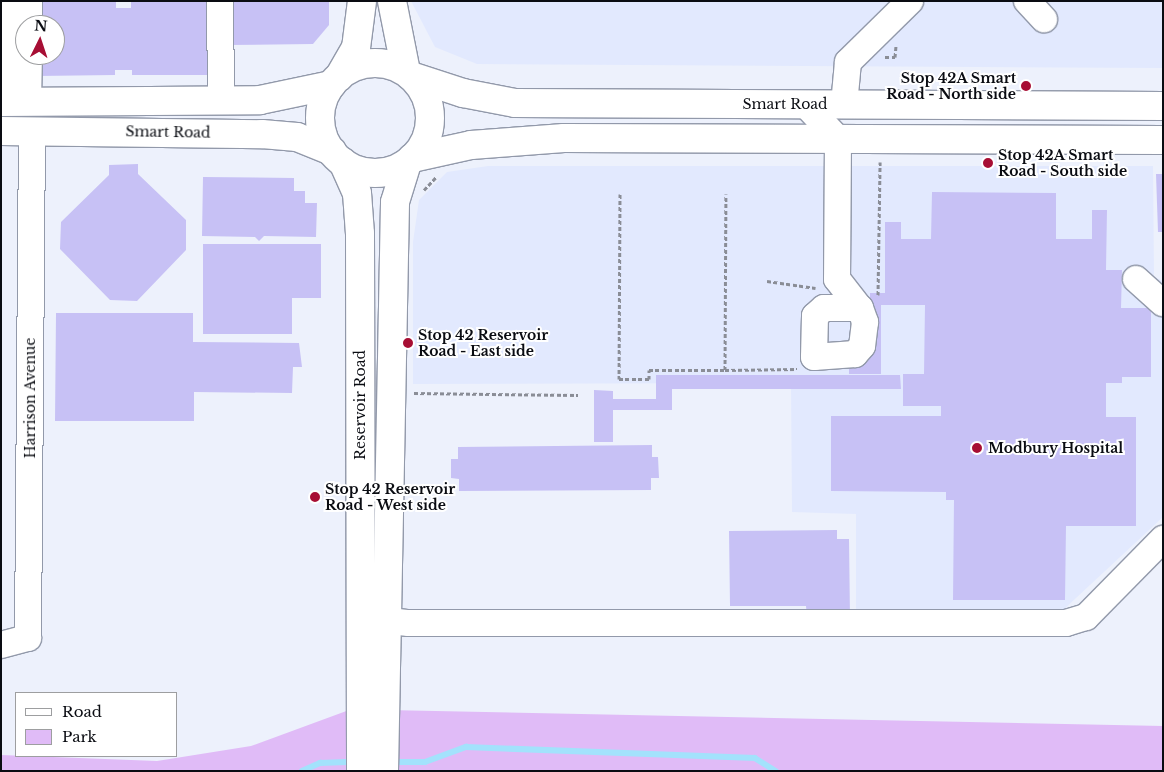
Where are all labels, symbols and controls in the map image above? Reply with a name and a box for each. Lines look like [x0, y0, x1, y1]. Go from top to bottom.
north arrow [15, 15, 65, 65]
text: N [34, 17, 48, 35]
place label: Stop 42A Smart Road - North side [886, 70, 1016, 102]
marker: Stop 42A Smart Road - North side [1020, 80, 1032, 92]
street label: Smart Road [742, 96, 828, 112]
street label: Smart Road [125, 123, 211, 141]
place label: Stop 42A Smart Road - South side [998, 147, 1127, 180]
marker: Stop 42A Smart Road - South side [982, 157, 994, 169]
place label: Stop 42 Reservoir Road - East side [418, 327, 548, 360]
street label: Harrison Avenue [22, 337, 38, 459]
marker: Stop 42 Reservoir Road - East side [402, 337, 414, 349]
street label: Reservoir Road [352, 350, 368, 460]
place label: Modbury Hospital [988, 440, 1124, 456]
marker: Modbury Hospital [970, 441, 984, 455]
place label: Stop 42 Reservoir Road - West side [325, 481, 455, 514]
marker: Stop 42 Reservoir Road - West side [309, 491, 321, 503]
legend [15, 692, 178, 757]
text: Road [62, 702, 102, 721]
text: Park [62, 727, 97, 746]

